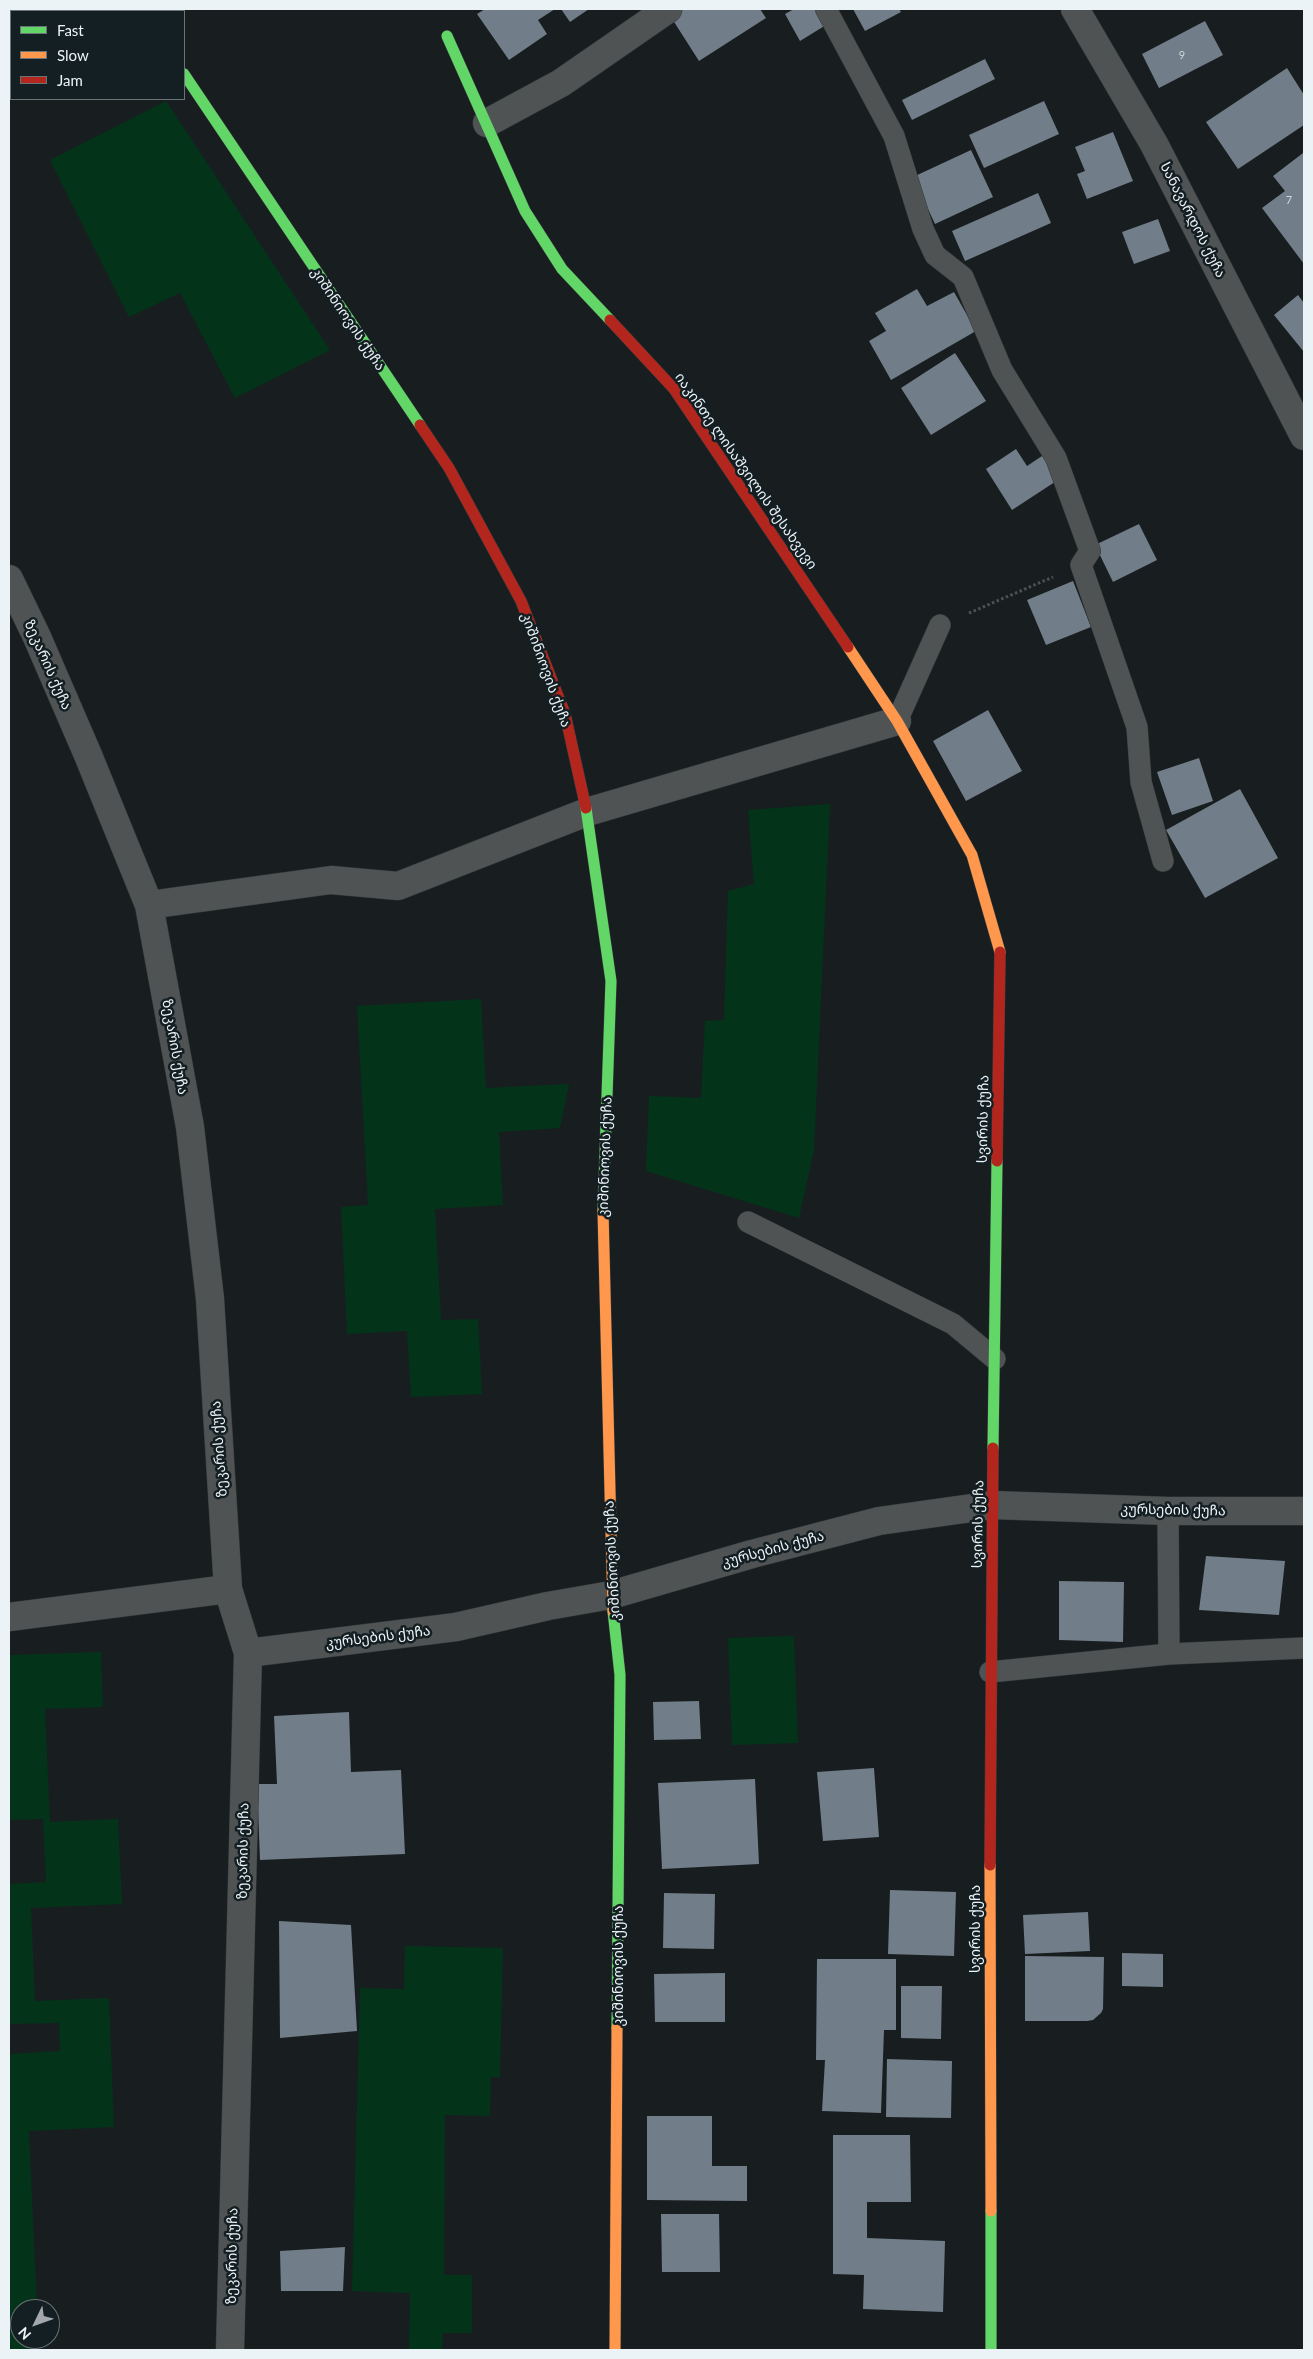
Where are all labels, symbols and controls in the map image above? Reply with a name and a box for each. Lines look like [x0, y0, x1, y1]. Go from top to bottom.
legend [10, 10, 185, 100]
text: Fast [57, 21, 84, 39]
text: Slow [57, 46, 89, 64]
house number: 9 [1179, 48, 1185, 62]
text: Jam [57, 71, 83, 89]
street label: სანავარდოს ქუჩა [1157, 160, 1229, 280]
house number: 7 [1286, 193, 1292, 207]
street label: კიშინიოვის ქუჩა [307, 264, 389, 374]
street label: იაკინთე ლისაშვილის შესახვევი [671, 369, 821, 573]
street label: კიშინიოვის ქუჩა [517, 610, 575, 730]
street label: ზეკარის ქუჩა [21, 618, 75, 712]
street label: ზეკარის ქუჩა [158, 998, 192, 1096]
street label: სვირის ქუჩა [974, 1075, 992, 1163]
street label: კიშინიოვის ქუჩა [594, 1096, 616, 1218]
street label: ზეკარის ქუჩა [207, 1400, 231, 1498]
street label: სვირის ქუჩა [969, 1480, 987, 1568]
street label: კიშინიოვის ქუჩა [600, 1500, 624, 1622]
street label: კურსების ქუჩა [1120, 1501, 1226, 1519]
street label: კურსების ქუჩა [720, 1527, 826, 1571]
street label: კურსების ქუჩა [325, 1622, 431, 1652]
street label: ზეკარის ქუჩა [234, 1803, 252, 1899]
street label: სვირის ქუჩა [967, 1885, 983, 1973]
street label: კიშინიოვის ქუჩა [610, 1906, 626, 2026]
street label: ზეკარის ქუჩა [223, 2208, 241, 2304]
north arrow [10, 2299, 60, 2349]
text: N [14, 2324, 34, 2343]

